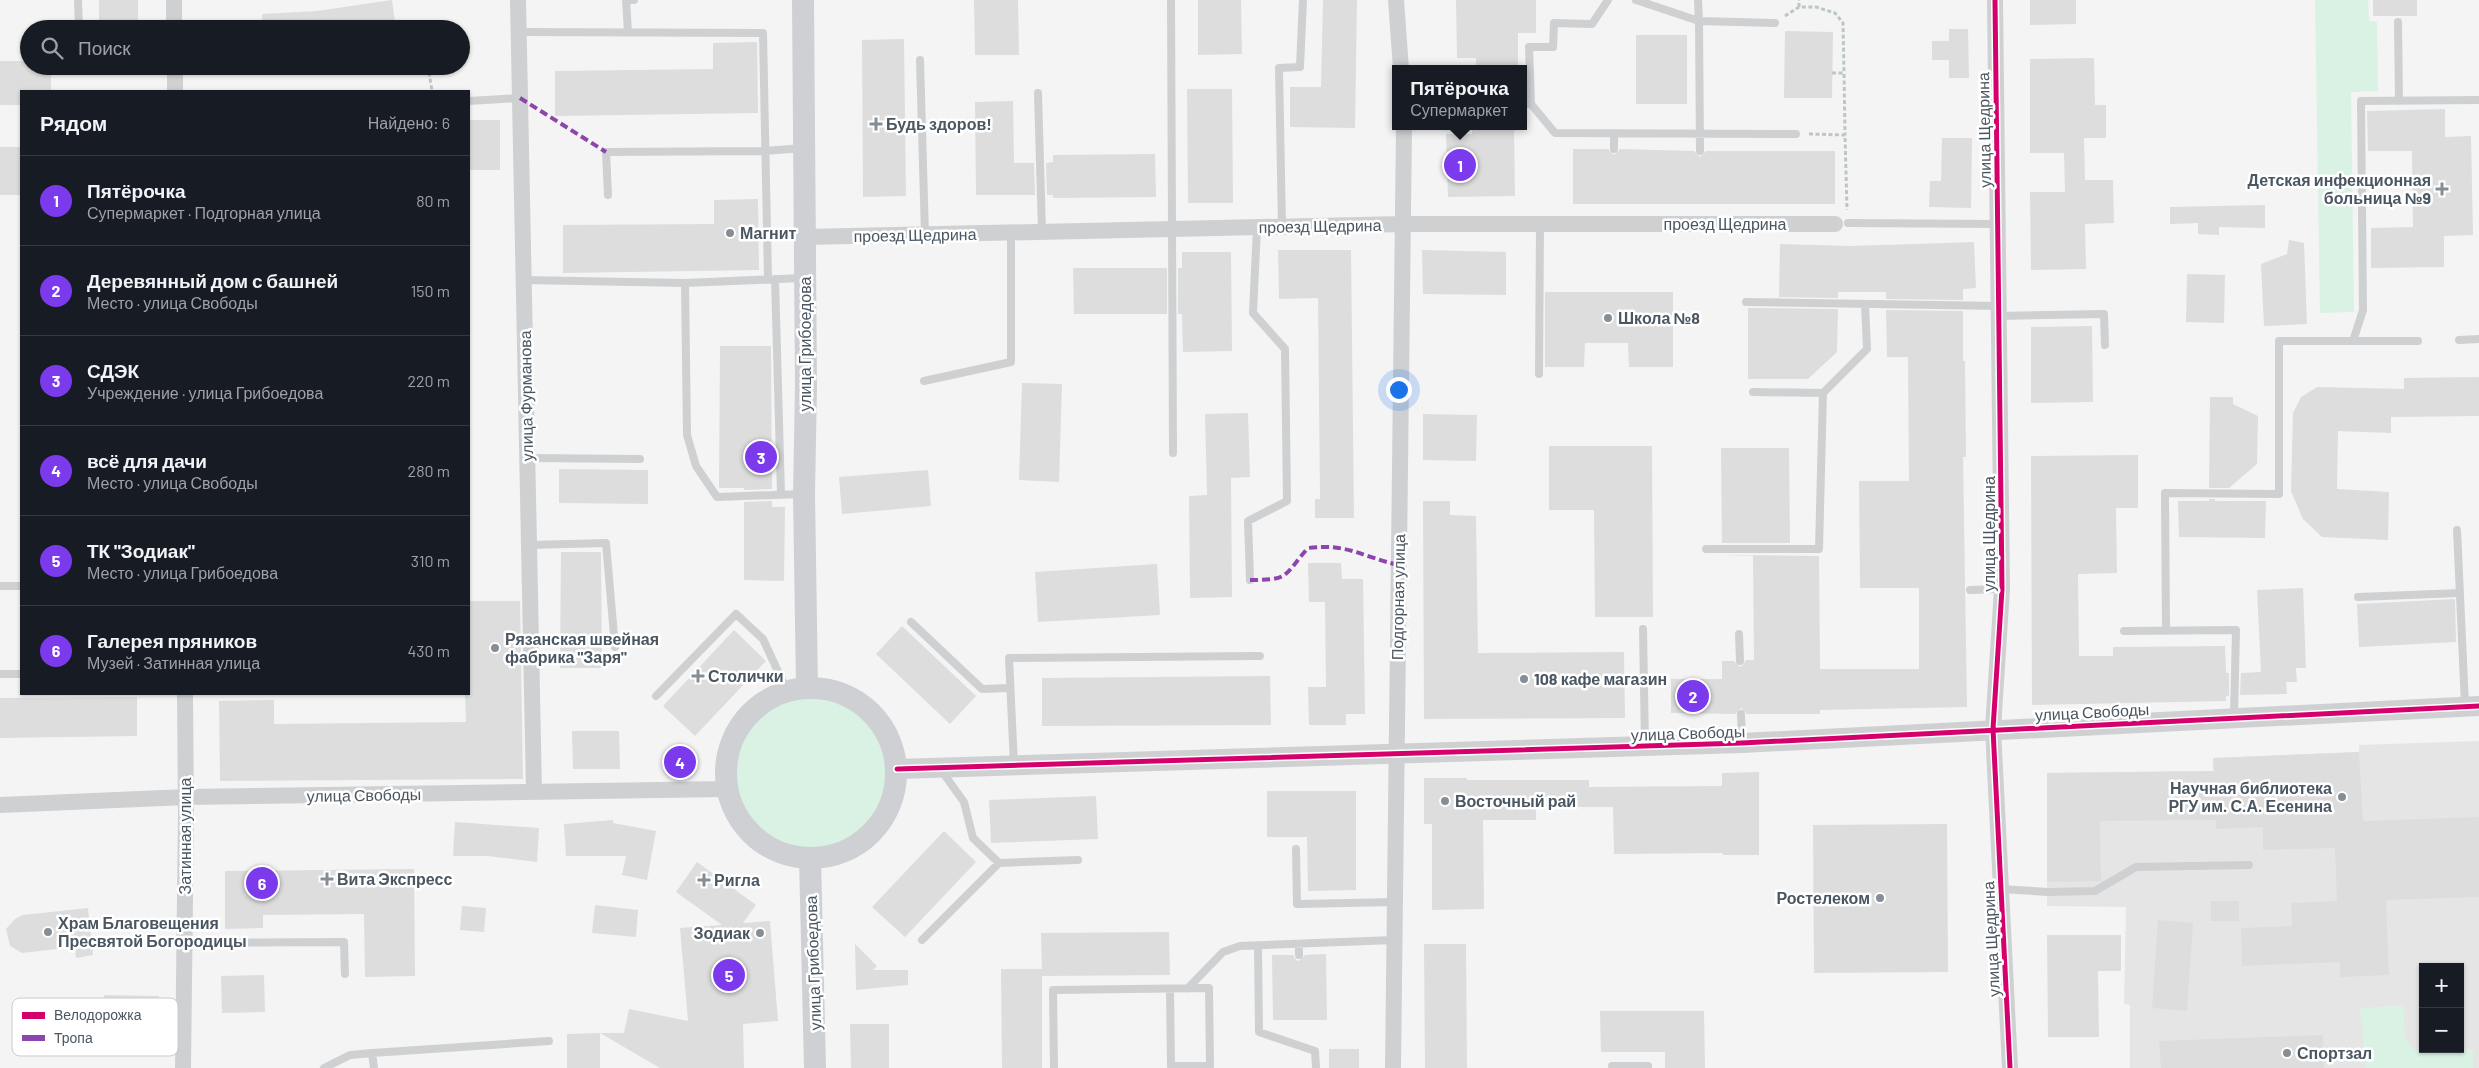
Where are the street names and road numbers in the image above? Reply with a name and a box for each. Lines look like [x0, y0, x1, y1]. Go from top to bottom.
street label: улица Щедрина [1973, 72, 1994, 188]
street label: проезд Щедрина [1664, 214, 1787, 233]
street label: проезд Щедрина [1258, 215, 1382, 236]
street label: проезд Щедрина [853, 224, 977, 245]
street label: улица Грибоедова [795, 276, 814, 411]
street label: улица Фурманова [515, 330, 536, 462]
street label: улица Щедрина [1979, 476, 1998, 592]
street label: Подгорная улица [1387, 534, 1408, 660]
street label: улица Свободы [2034, 699, 2150, 724]
street label: улица Свободы [1630, 721, 1746, 744]
street label: Затинная улица [175, 777, 194, 894]
street label: улица Свободы [307, 784, 421, 805]
street label: улица Щедрина [1978, 881, 2003, 997]
street label: улица Грибоедова [801, 895, 824, 1031]

